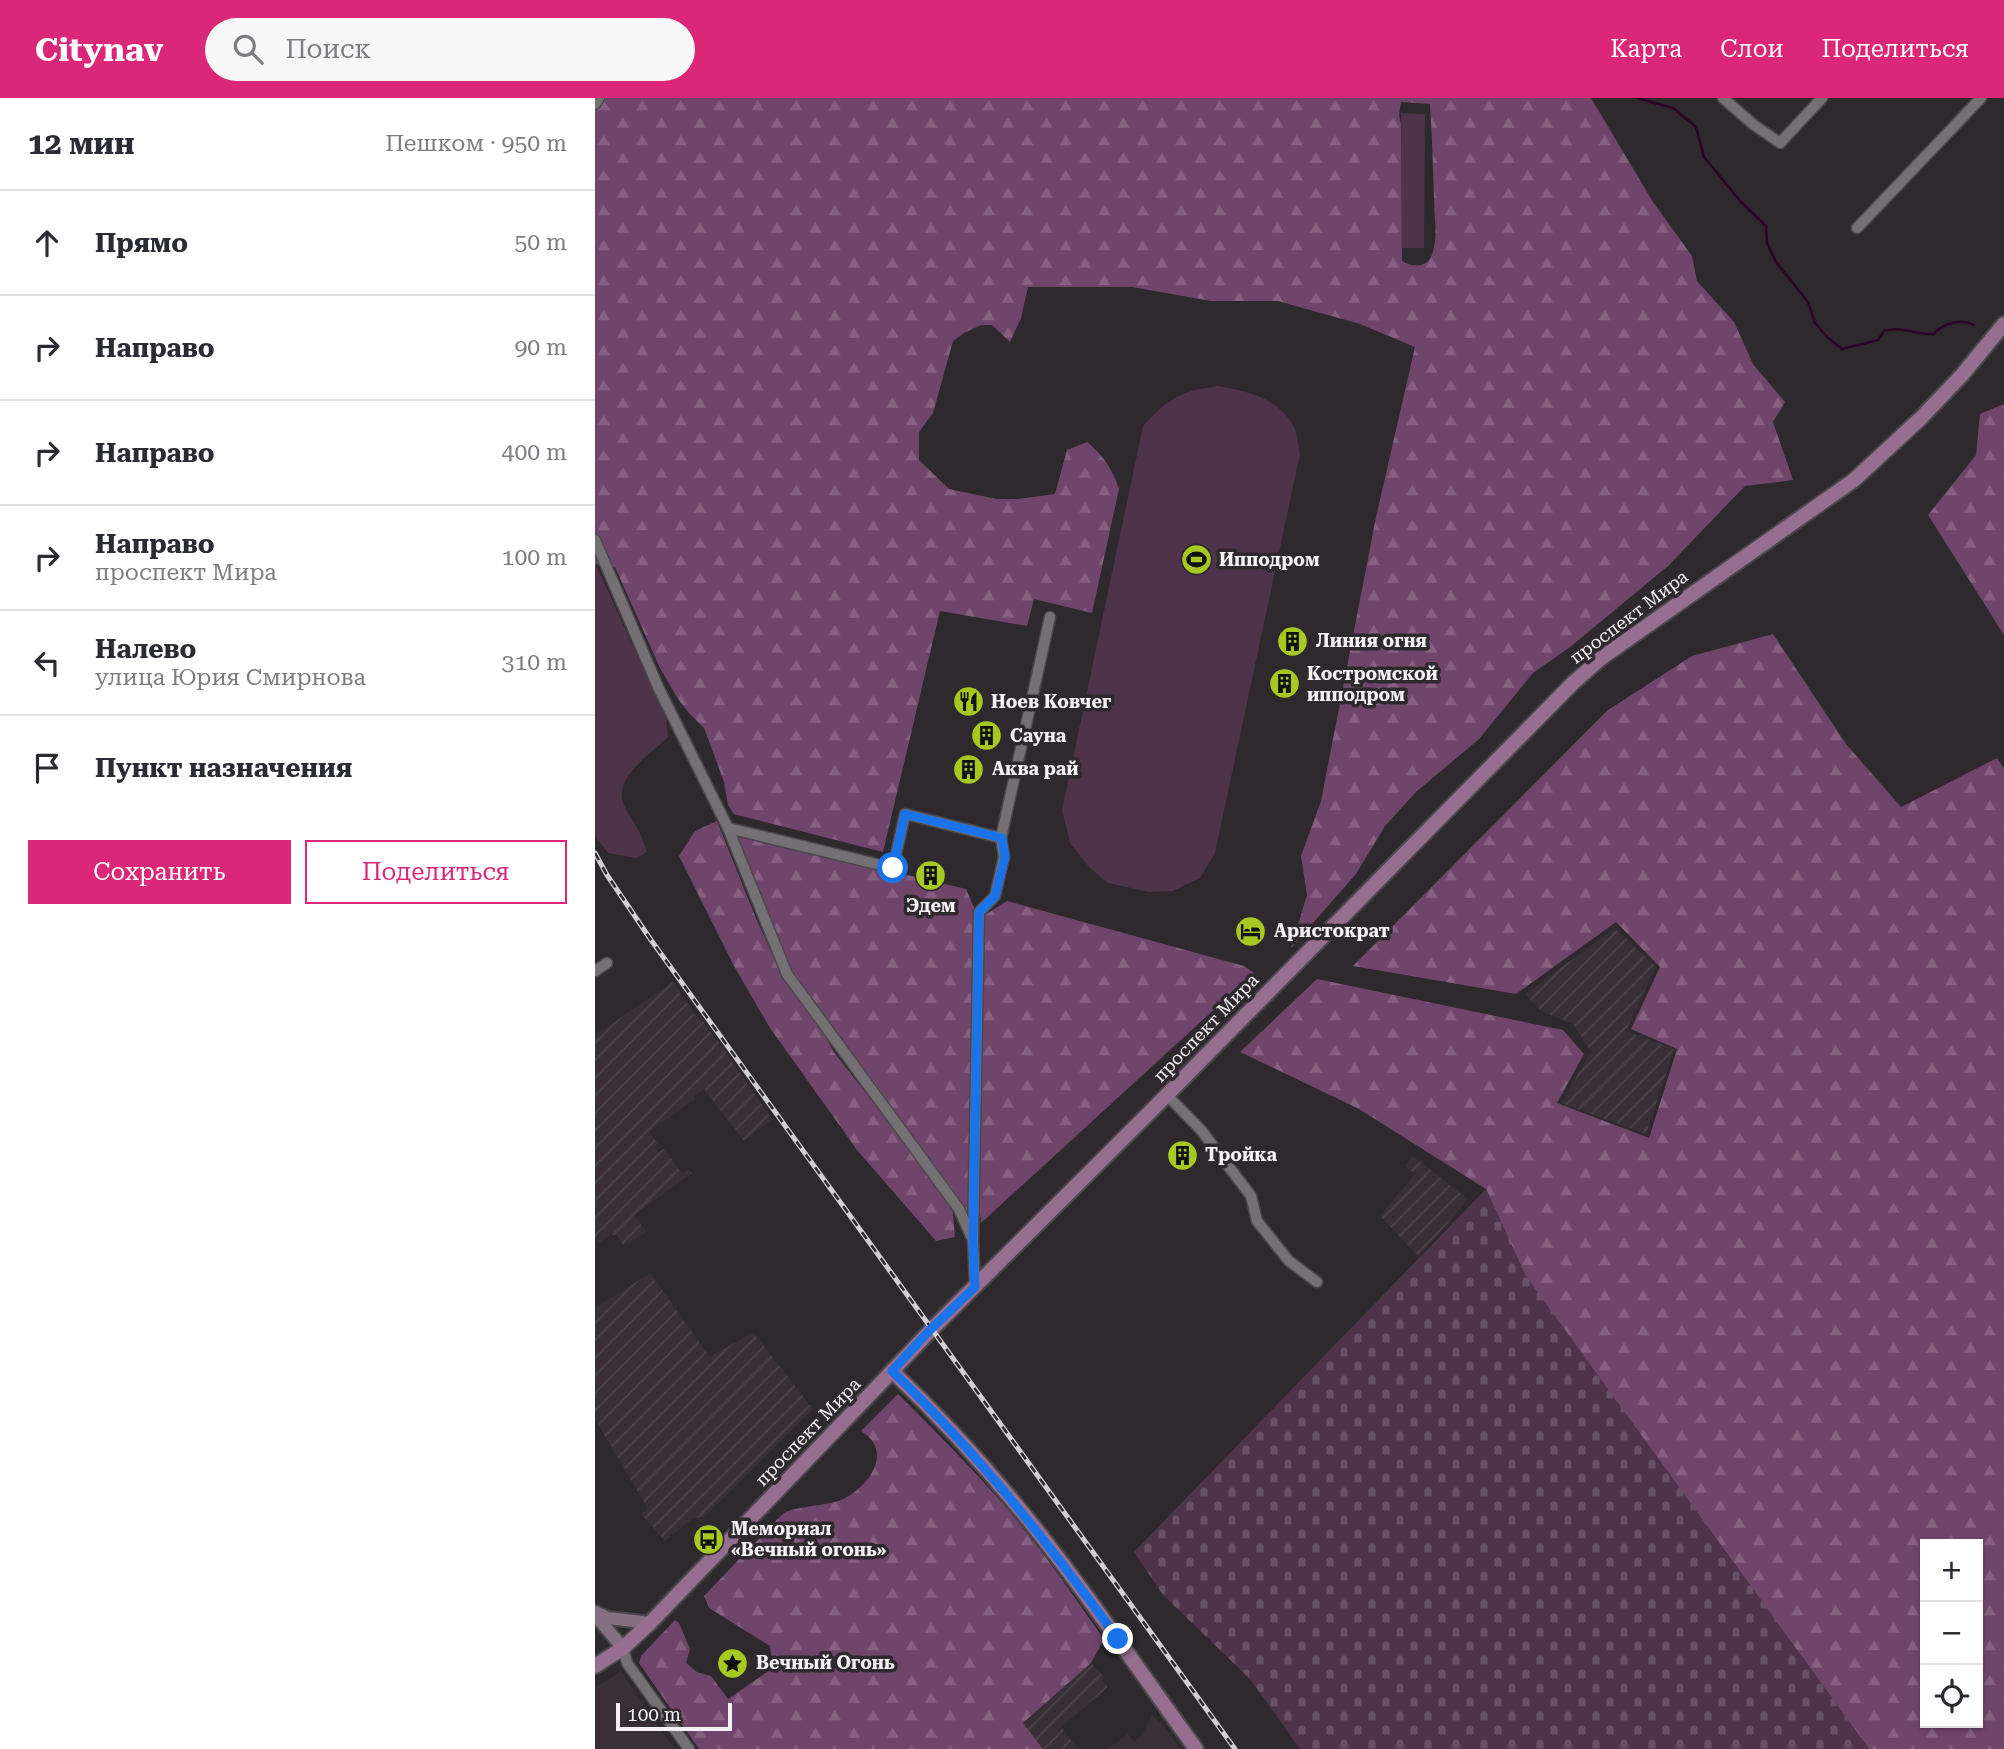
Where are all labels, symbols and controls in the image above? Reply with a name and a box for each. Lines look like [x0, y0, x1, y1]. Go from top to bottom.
search box [205, 18, 695, 81]
text: Citynav [35, 30, 163, 69]
icon: search [229, 30, 267, 68]
text: Поиск [285, 34, 371, 64]
text: Карта [1610, 35, 1682, 63]
text: Слои [1720, 35, 1783, 63]
text: Поделиться [1821, 35, 1969, 63]
text: 12 мин [28, 126, 134, 161]
text: Пешком · 950 m [385, 130, 567, 157]
icon: ahead [28, 224, 66, 262]
text: Прямо [95, 228, 188, 258]
text: 50 m [514, 229, 567, 256]
icon: right [28, 329, 66, 367]
text: Направо [95, 333, 215, 363]
text: 90 m [514, 334, 567, 361]
icon: right [28, 434, 66, 472]
text: Направо [95, 438, 215, 468]
text: 400 m [502, 439, 567, 466]
text: Направо [95, 529, 215, 559]
icon: right [28, 539, 66, 577]
sports icon: Ипподром [1179, 543, 1213, 577]
text: 100 m [502, 544, 567, 571]
place label: Ипподром [1219, 549, 1320, 570]
text: проспект Мира [95, 559, 277, 586]
street label: проспект Мира [1566, 565, 1692, 668]
building icon: Линия огня [1276, 624, 1310, 658]
place label: Линия огня [1316, 630, 1427, 651]
text: Налево [95, 634, 196, 664]
icon: left [28, 644, 66, 682]
text: 310 m [502, 649, 567, 676]
place label: Костромской ипподром [1307, 663, 1438, 705]
text: улица Юрия Смирнова [95, 664, 366, 691]
building icon: Костромской ипподром [1267, 667, 1301, 701]
restaurant icon: Ноев Ковчег [951, 685, 985, 719]
place label: Ноев Ковчег [991, 691, 1111, 712]
building icon: Сауна [970, 719, 1004, 753]
place label: Сауна [1010, 725, 1067, 746]
icon: arrive [28, 749, 66, 787]
building icon: Аква рай [952, 752, 986, 786]
text: Пункт назначения [95, 753, 352, 783]
place label: Аква рай [992, 758, 1079, 779]
button: Сохранить [28, 840, 291, 904]
button: Поделиться [305, 840, 567, 904]
route start [877, 852, 908, 883]
building icon: Эдем [914, 859, 948, 893]
place label: Эдем [906, 895, 956, 916]
hotel icon: Аристократ [1234, 914, 1268, 948]
place label: Аристократ [1274, 920, 1390, 941]
street label: проспект Мира [1149, 969, 1263, 1086]
building icon: Тройка [1165, 1138, 1199, 1172]
place label: Тройка [1205, 1144, 1277, 1165]
street label: проспект Мира [751, 1373, 865, 1490]
place label: Мемориал «Вечный огонь» [731, 1518, 887, 1560]
bus stop icon: Мемориал «Вечный огонь» [691, 1522, 725, 1556]
map controls [1920, 1539, 1983, 1728]
button: + [1920, 1539, 1983, 1602]
button: − [1920, 1602, 1983, 1665]
route end [1102, 1623, 1133, 1654]
place icon: Вечный Огонь [716, 1646, 750, 1680]
place label: Вечный Огонь [756, 1652, 895, 1673]
button: locate [1920, 1665, 1983, 1728]
scale bar [616, 1700, 731, 1732]
text: 100 m [627, 1703, 681, 1726]

